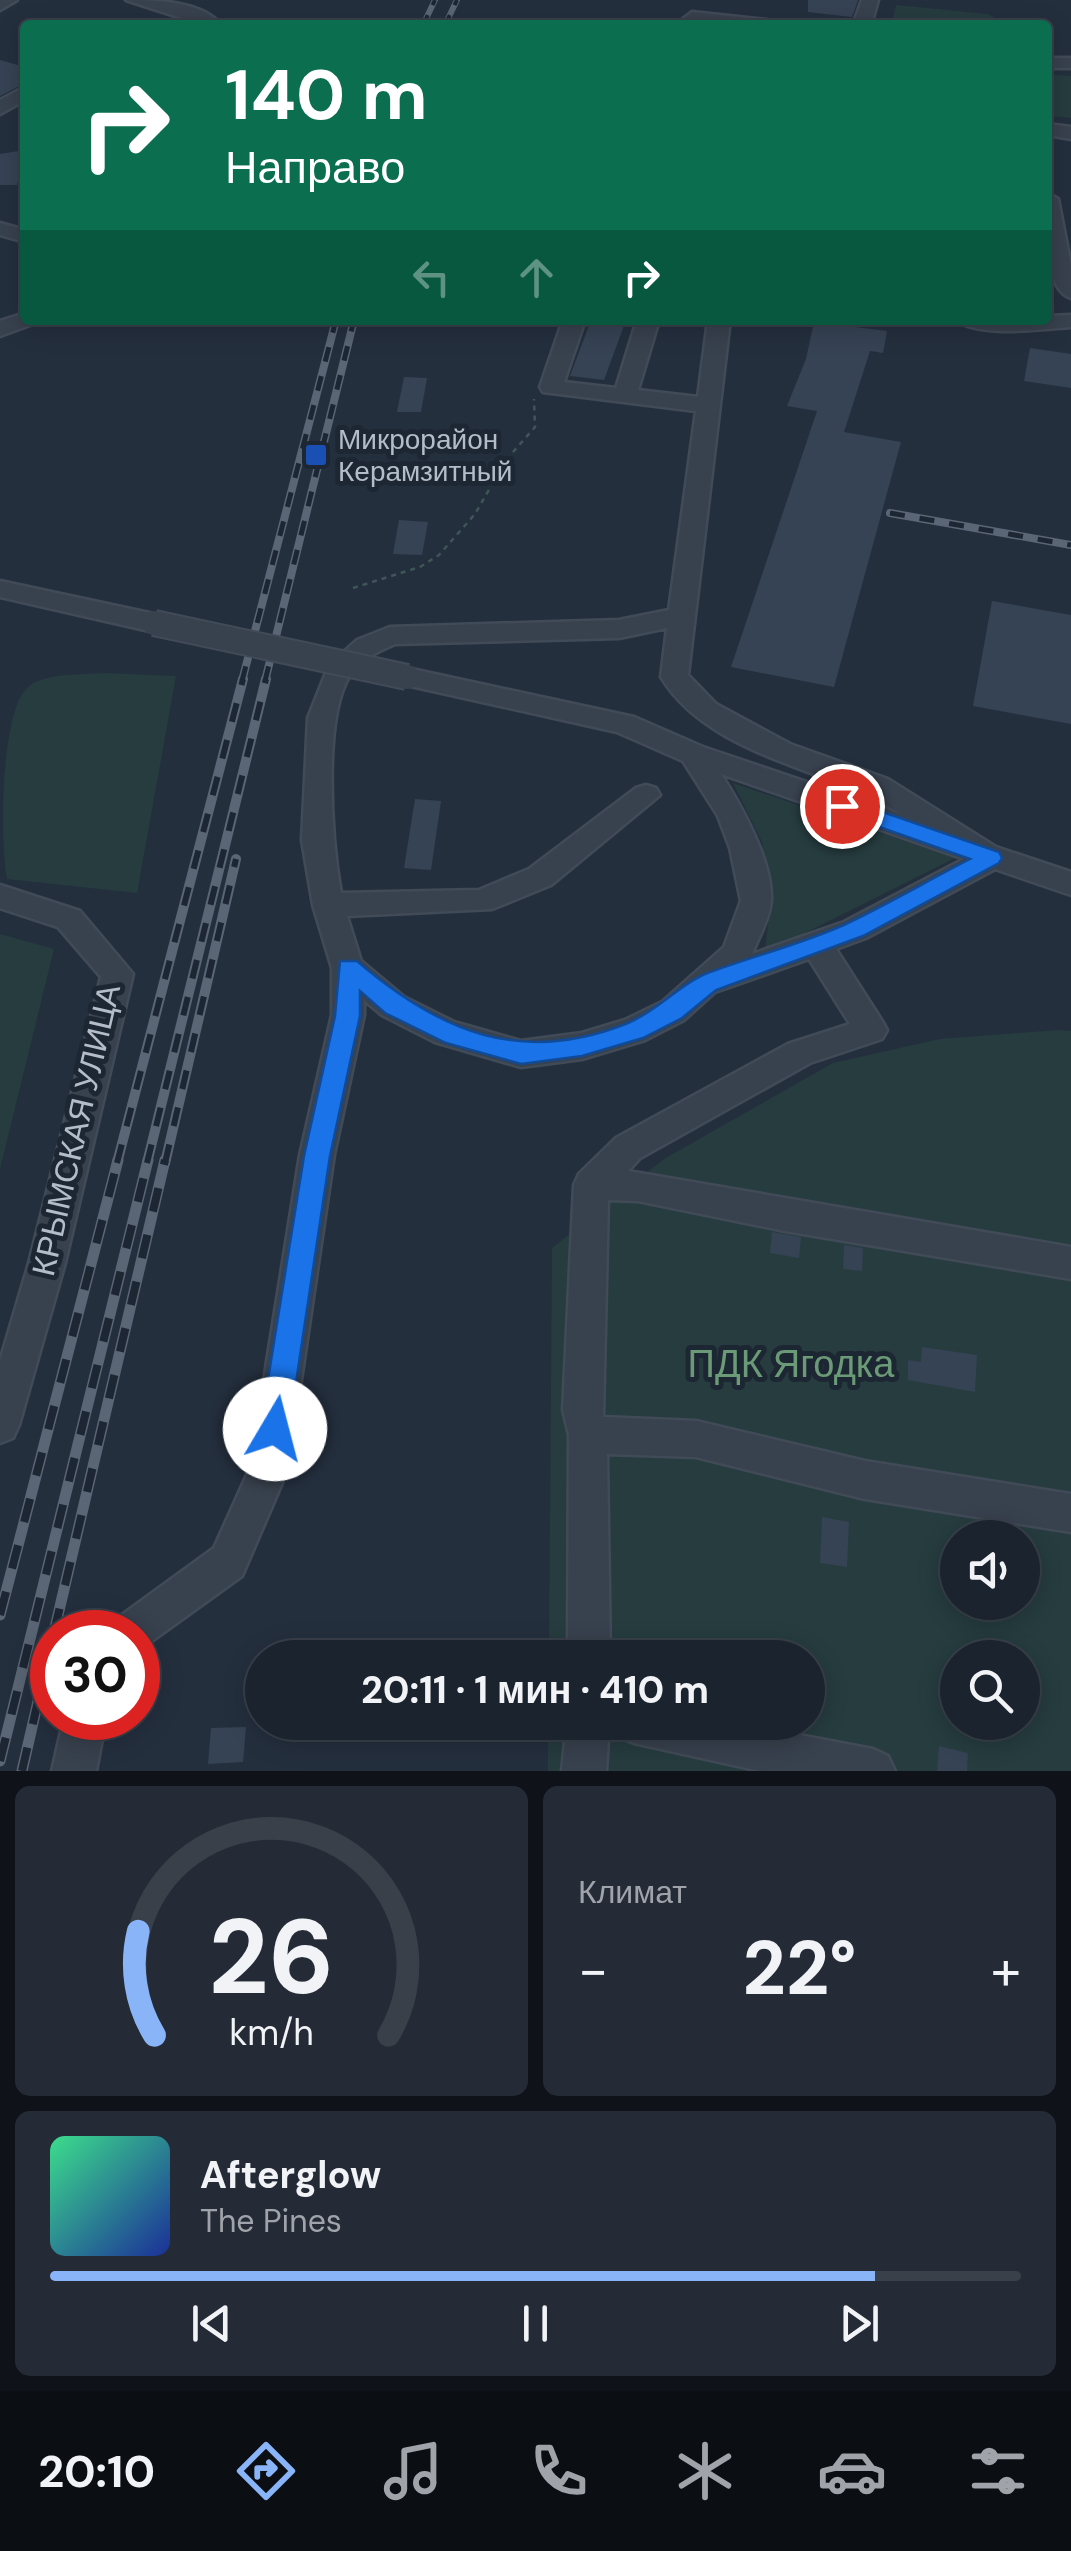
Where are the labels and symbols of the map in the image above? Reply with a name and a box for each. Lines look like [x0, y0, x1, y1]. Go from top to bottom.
place label: Микрорайон Керамзитный [338, 421, 513, 490]
marker: Микрорайон Керамзитный [303, 442, 329, 468]
pin [800, 764, 885, 849]
street label: КРЫМСКАЯ УЛИЦА [22, 979, 130, 1280]
park label: ПДК Ягодка [688, 1339, 895, 1389]
position arrow [223, 1377, 327, 1481]
speed limit sign: 30 [30, 1610, 160, 1740]

